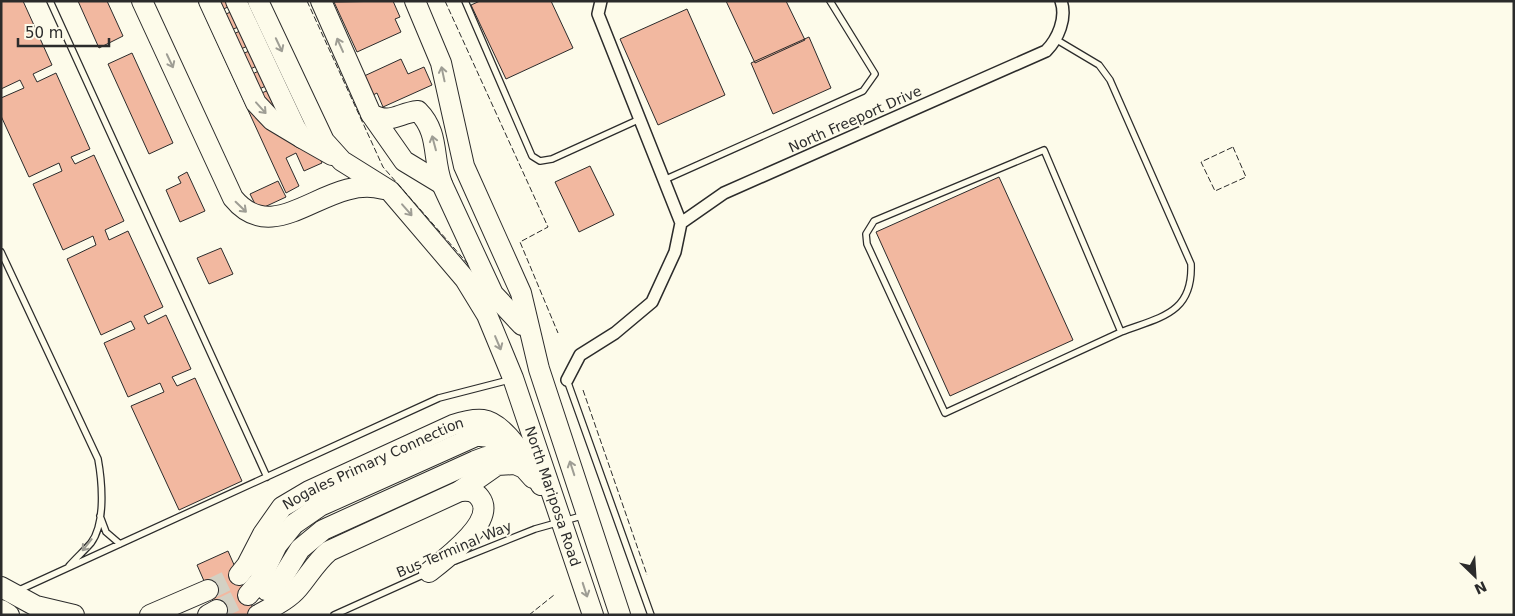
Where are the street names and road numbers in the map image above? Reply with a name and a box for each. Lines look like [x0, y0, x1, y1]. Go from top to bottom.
street label: North Freeport Drive [786, 82, 924, 156]
street label: Nogales Primary Connection [280, 414, 465, 513]
street label: North Mariposa Road [522, 424, 584, 568]
street label: Bus Terminal Way [394, 517, 514, 581]

